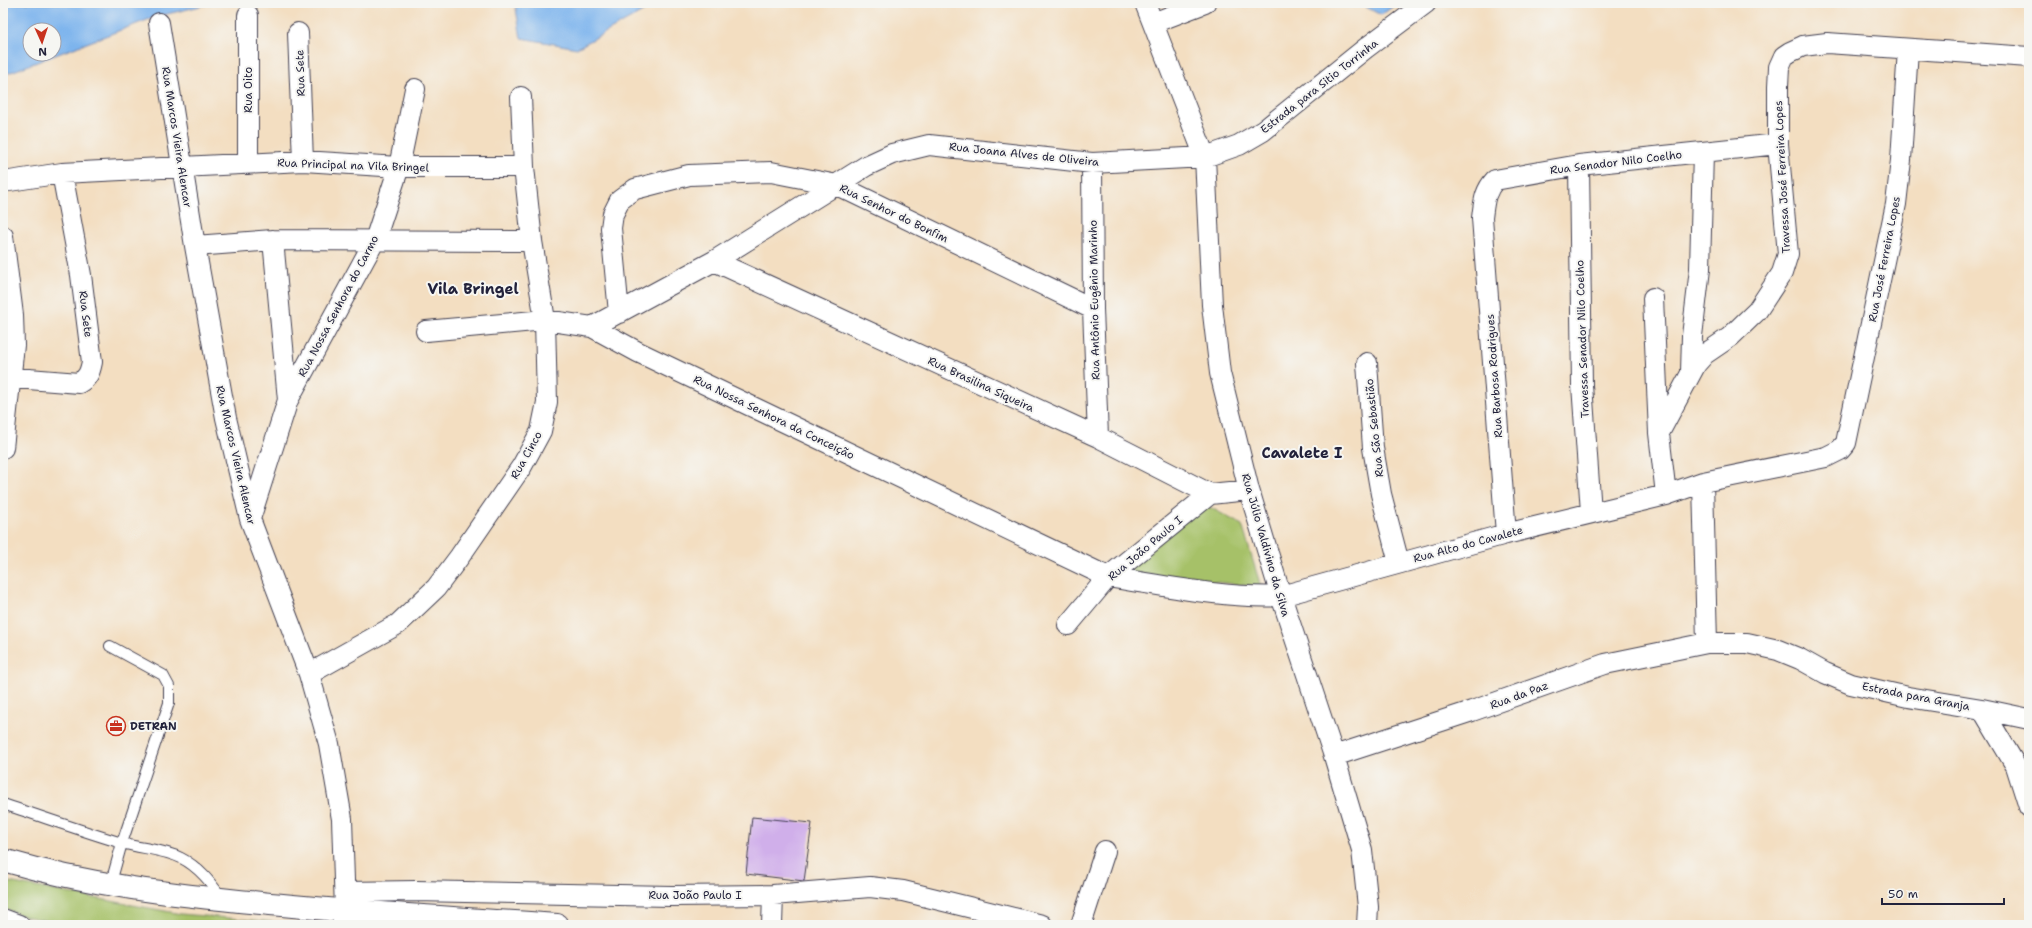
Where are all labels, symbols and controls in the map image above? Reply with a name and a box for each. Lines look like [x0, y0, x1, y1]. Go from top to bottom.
north arrow [22, 22, 62, 62]
street label: Estrada para Sitio Torrinha [1257, 36, 1381, 137]
text: N [37, 44, 47, 59]
street label: Rua Sete [292, 49, 309, 97]
street label: Rua Marcos Vieira Alencar [158, 65, 195, 209]
street label: Rua Oito [241, 67, 256, 113]
street label: Travessa José Ferreira Lopes [1771, 100, 1794, 254]
street label: Rua Joana Alves de Oliveira [948, 139, 1100, 170]
street label: Rua Senador Nilo Coelho [1549, 147, 1683, 178]
street label: Rua Principal na Vila Bringel [277, 155, 430, 176]
street label: Rua Senhor do Bonfim [837, 181, 951, 246]
street label: Rua José Ferreira Lopes [1865, 195, 1904, 323]
street label: Rua Antônio Eugênio Marinho [1086, 219, 1103, 380]
street label: Rua Nossa Senhora do Carmo [295, 232, 382, 380]
street label: Travessa Senador Nilo Coelho [1572, 259, 1593, 418]
district label: Vila Bringel [427, 279, 519, 299]
street label: Rua Sete [75, 290, 96, 338]
street label: Rua Barbosa Rodrigues [1483, 314, 1506, 438]
street label: Rua Brasilina Siqueira [925, 353, 1037, 416]
street label: Rua Nossa Senhora da Conceição [691, 372, 857, 463]
street label: Rua São Sebastião [1362, 378, 1387, 478]
street label: Rua Marcos Vieira Alencar [212, 384, 259, 526]
street label: Rua Cinco [507, 428, 546, 482]
district label: Cavalete I [1261, 443, 1343, 463]
street label: Rua Júlio Valdivino da Silva [1238, 472, 1293, 619]
street label: Rua João Paulo I [1105, 513, 1186, 584]
street label: Rua Alto do Cavalete [1412, 523, 1525, 566]
street label: Rua da Paz [1488, 678, 1550, 713]
street label: Estrada para Granja [1861, 679, 1971, 714]
office icon: DETRAN [105, 715, 127, 737]
place label: DETRAN [130, 719, 177, 734]
scale bar [1882, 880, 2004, 906]
text: 50 m [1888, 886, 1918, 902]
street label: Rua João Paulo I [648, 888, 742, 903]

